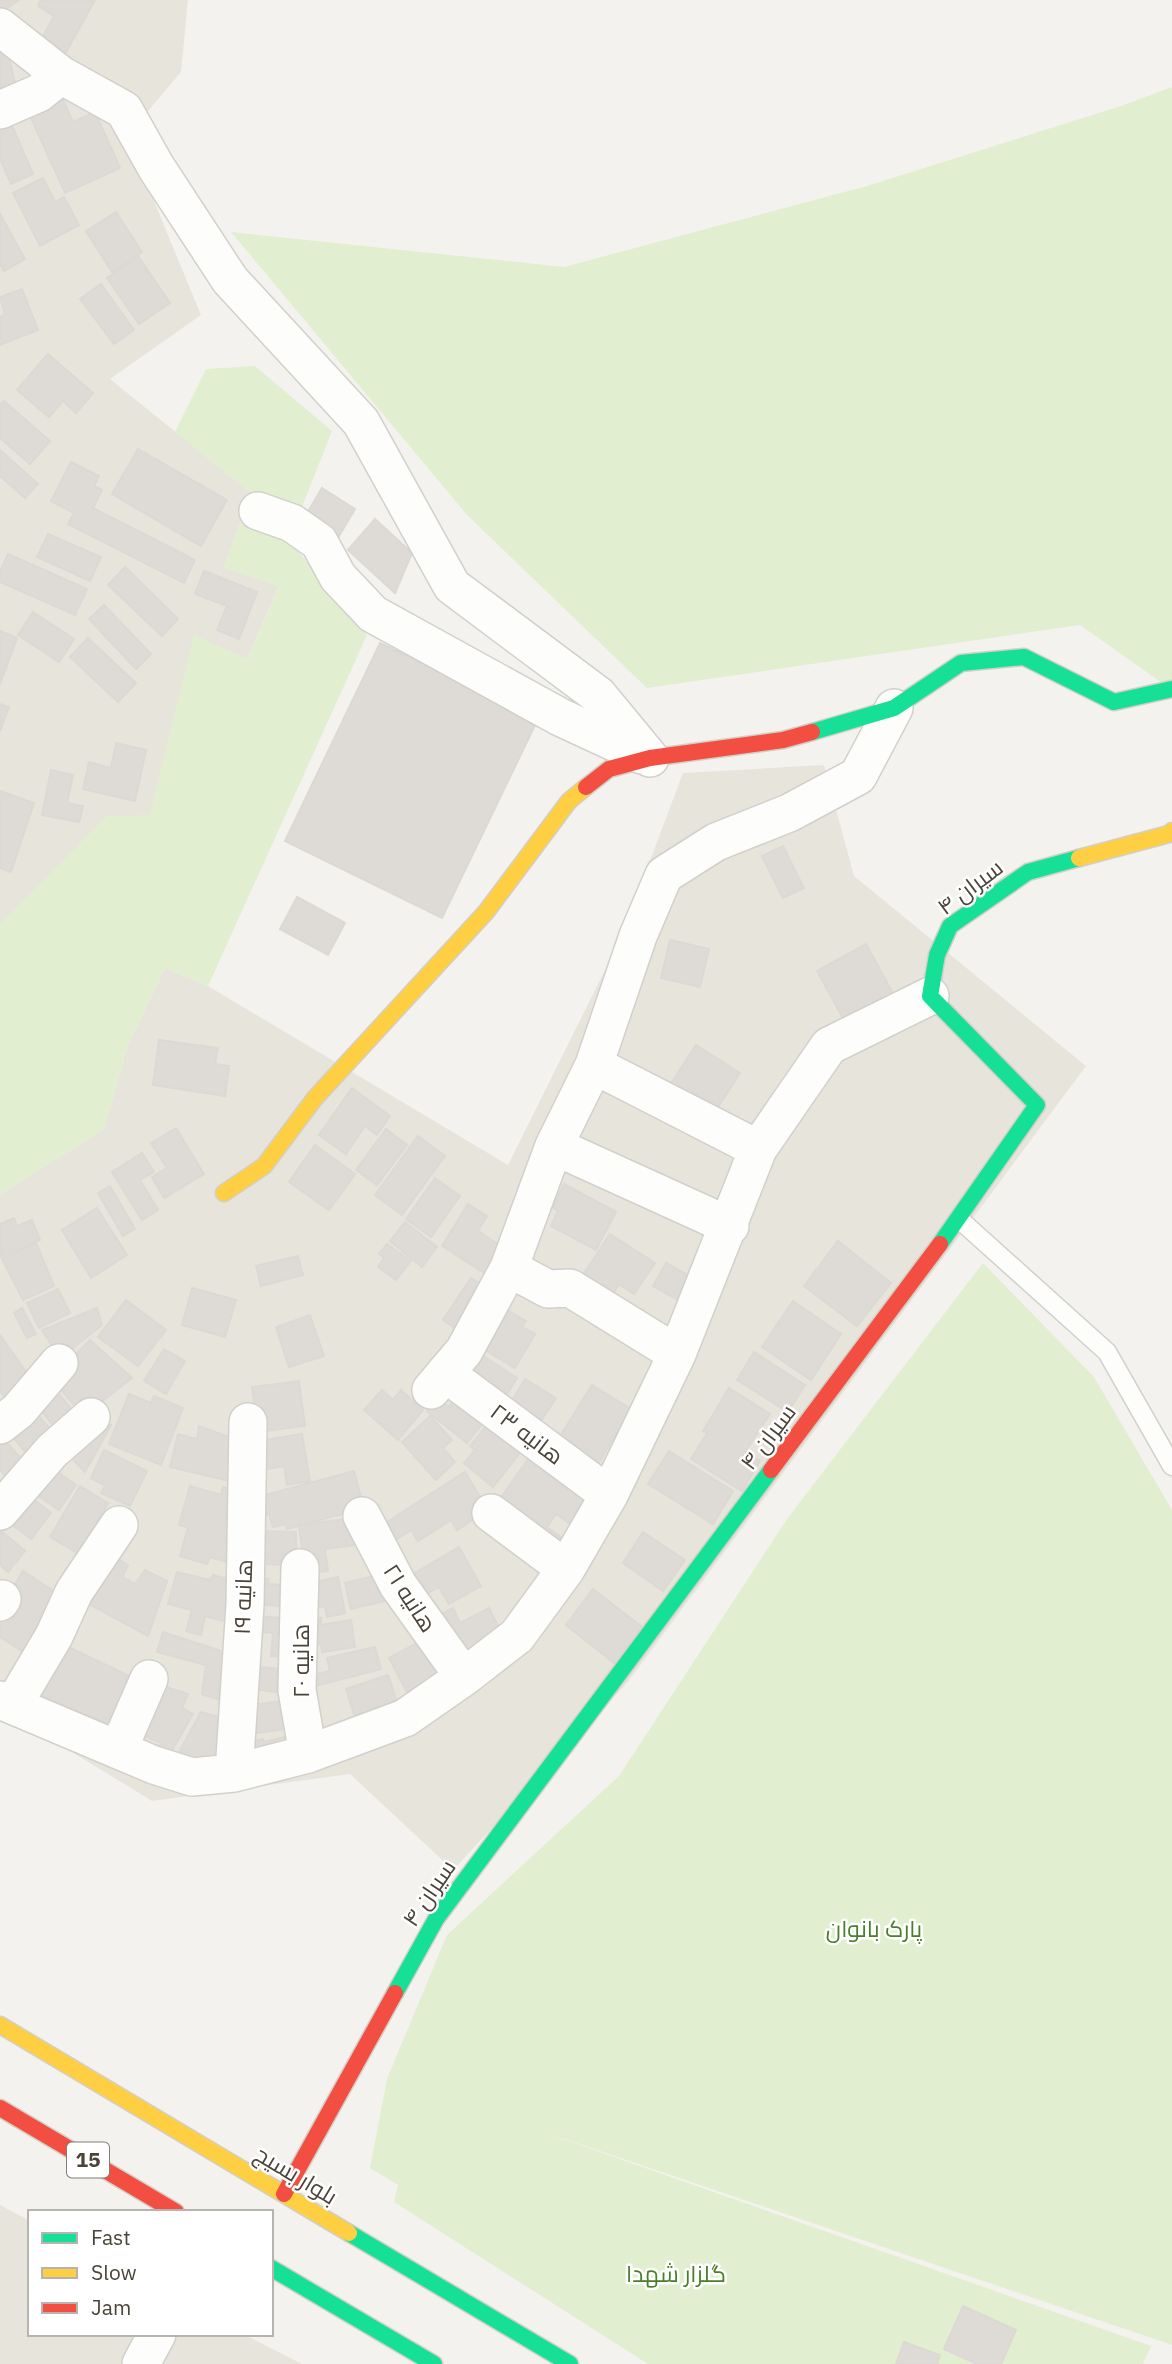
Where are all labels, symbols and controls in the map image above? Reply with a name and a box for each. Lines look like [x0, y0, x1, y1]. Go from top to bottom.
street label: سیران ۴ [930, 852, 1008, 921]
street label: هانیه ۲۳ [485, 1396, 570, 1471]
street label: سیران ۴ [733, 1397, 802, 1475]
street label: هانیه ۲۱ [378, 1557, 444, 1637]
street label: هانیه ۱۹ [226, 1559, 258, 1635]
street label: هانیه ۲۰ [285, 1624, 315, 1698]
street label: سیران ۴ [395, 1853, 462, 1932]
park label: پارک بانوان [826, 1913, 922, 1944]
street label: بلوار بسیج [249, 2138, 343, 2212]
road number: 15 [67, 2142, 109, 2178]
legend [28, 2210, 273, 2336]
text: Fast [91, 2223, 131, 2251]
text: Slow [91, 2258, 137, 2286]
park label: گلزار شهدا [626, 2258, 726, 2288]
text: Jam [91, 2293, 131, 2321]

